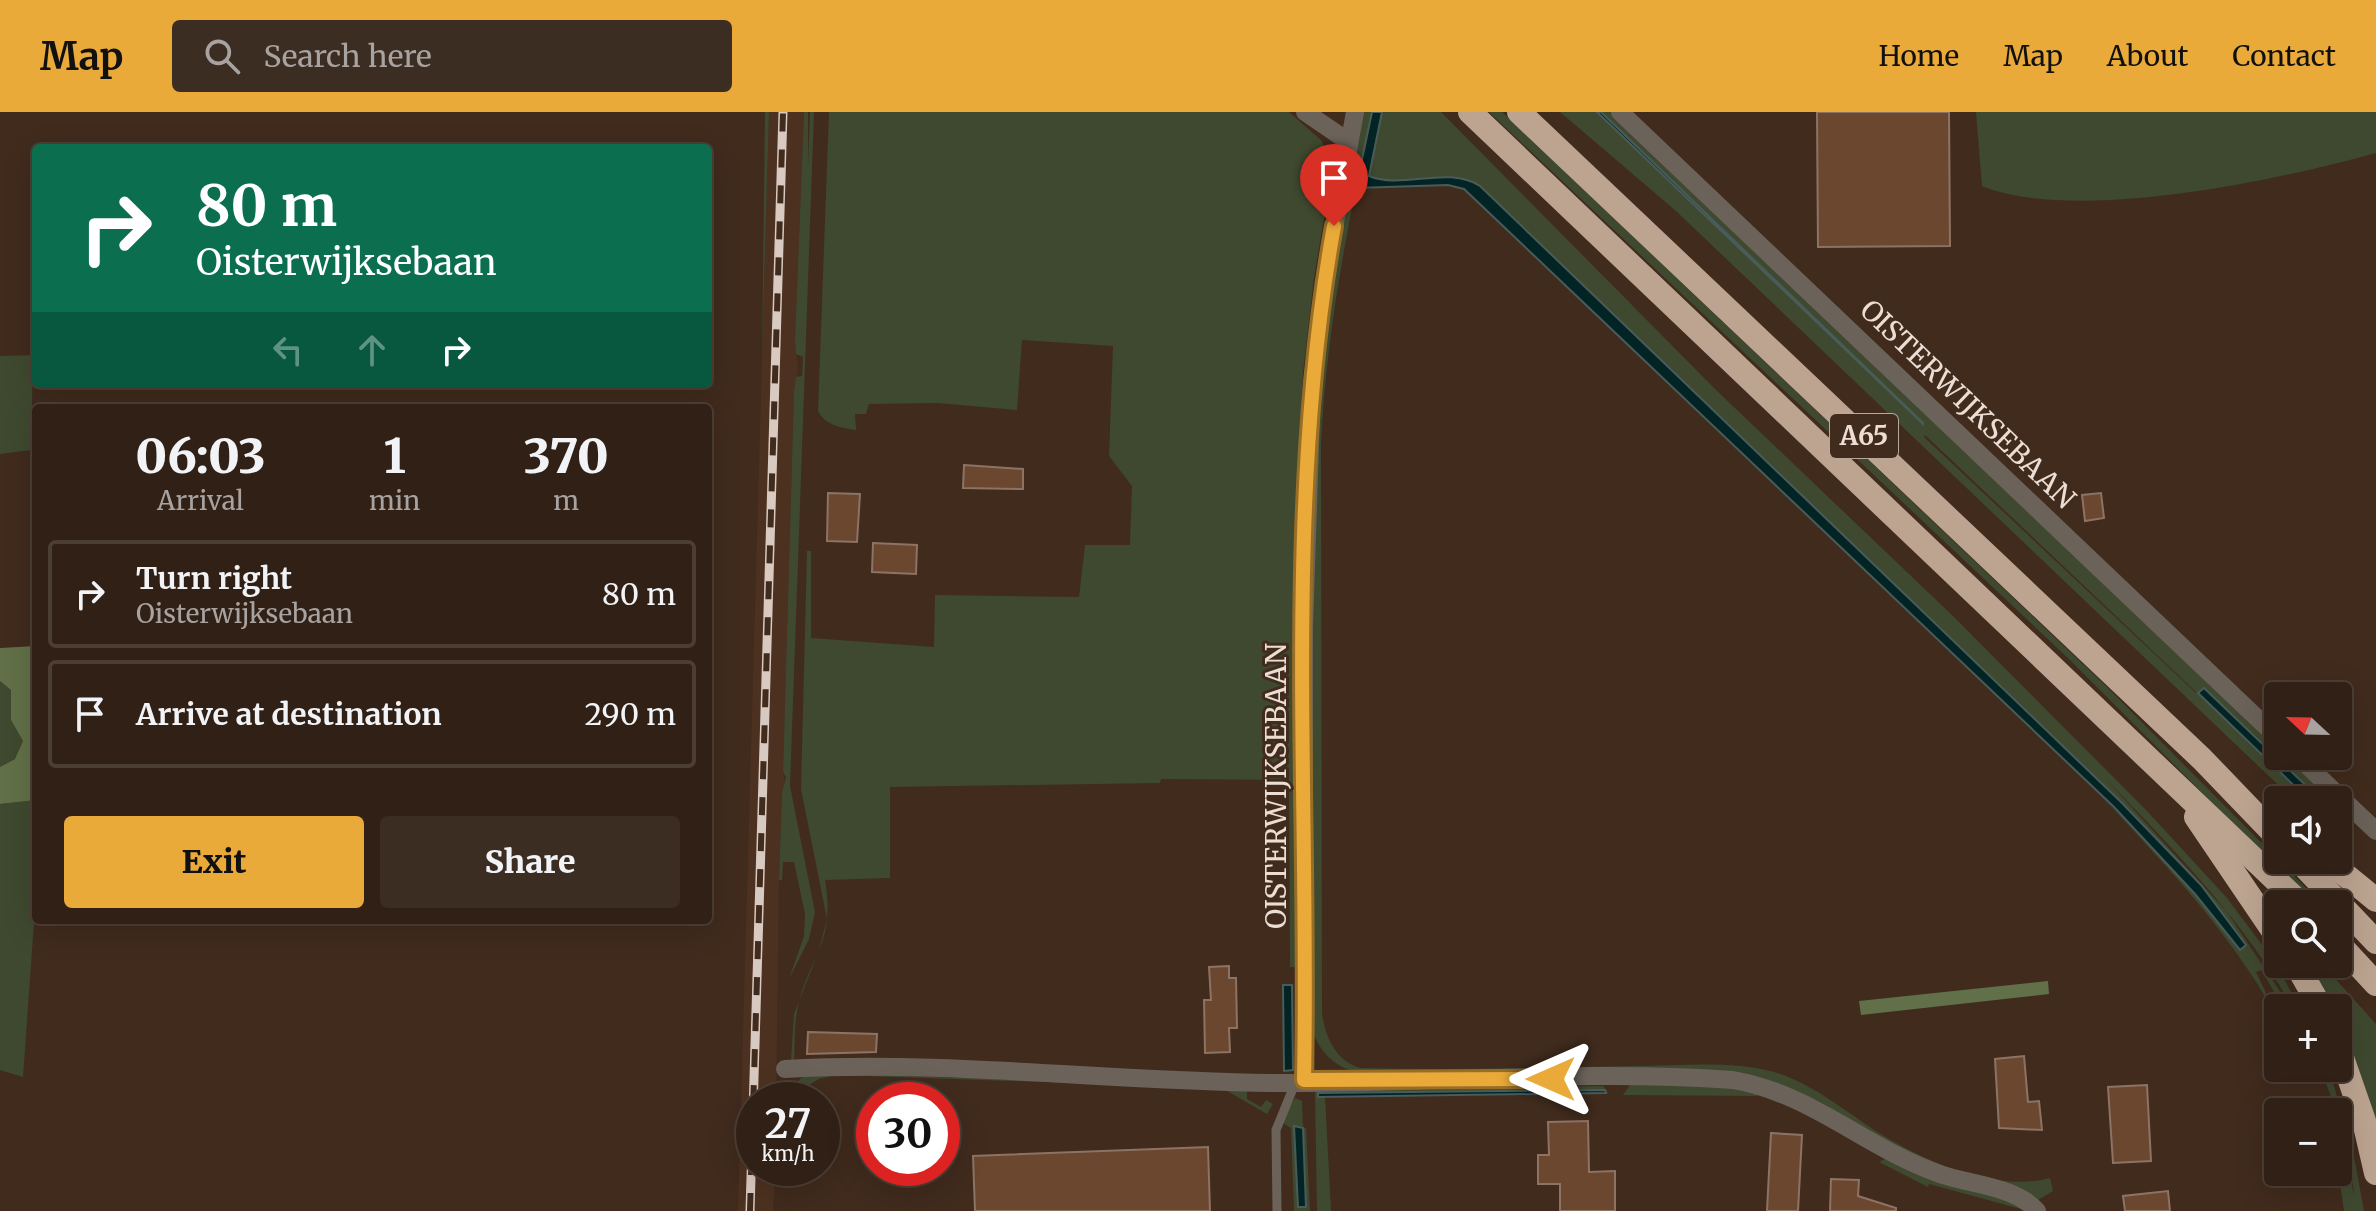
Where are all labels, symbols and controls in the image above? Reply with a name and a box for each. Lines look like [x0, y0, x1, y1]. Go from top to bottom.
search box [172, 20, 732, 92]
text: Map [40, 33, 124, 80]
icon: search [200, 34, 244, 78]
text: Search here [264, 37, 432, 75]
text: Home [1878, 38, 1959, 74]
text: Map [2003, 38, 2063, 74]
text: About [2107, 38, 2188, 74]
text: Contact [2232, 38, 2336, 74]
pin [1300, 144, 1368, 226]
icon: arrive [1312, 156, 1356, 200]
text: 80 m [196, 171, 337, 241]
icon: right [64, 176, 168, 280]
text: Oisterwijksebaan [196, 240, 497, 285]
street label: OISTERWIJKSEBAAN [1853, 292, 2084, 516]
icon: left [266, 328, 310, 372]
icon: ahead [350, 328, 394, 372]
icon: right [434, 328, 478, 372]
road number: A65 [1830, 414, 1898, 458]
text: 06:03 [135, 426, 266, 486]
text: 1 [383, 426, 406, 486]
text: 370 [524, 426, 609, 486]
text: Arrival [157, 484, 244, 517]
text: min [369, 484, 420, 517]
text: m [553, 484, 579, 517]
text: Turn right [136, 559, 292, 597]
icon: right [68, 572, 112, 616]
text: 80 m [602, 575, 676, 613]
text: Oisterwijksebaan [136, 597, 353, 630]
street label: OISTERWIJKSEBAAN [1258, 643, 1294, 929]
north arrow [2264, 682, 2352, 770]
map controls [2264, 682, 2352, 1186]
icon: arrive [68, 692, 112, 736]
text: Arrive at destination [136, 695, 442, 733]
text: 290 m [585, 695, 676, 733]
button: sound [2264, 786, 2352, 874]
button: Exit [64, 816, 364, 908]
button: Share [380, 816, 680, 908]
button: search [2264, 890, 2352, 978]
button: + [2264, 994, 2352, 1082]
position arrow [1509, 1037, 1593, 1121]
speed limit sign: 30 [856, 1082, 960, 1186]
button: − [2264, 1098, 2352, 1186]
text: 27 [765, 1099, 811, 1149]
text: km/h [762, 1141, 814, 1166]

